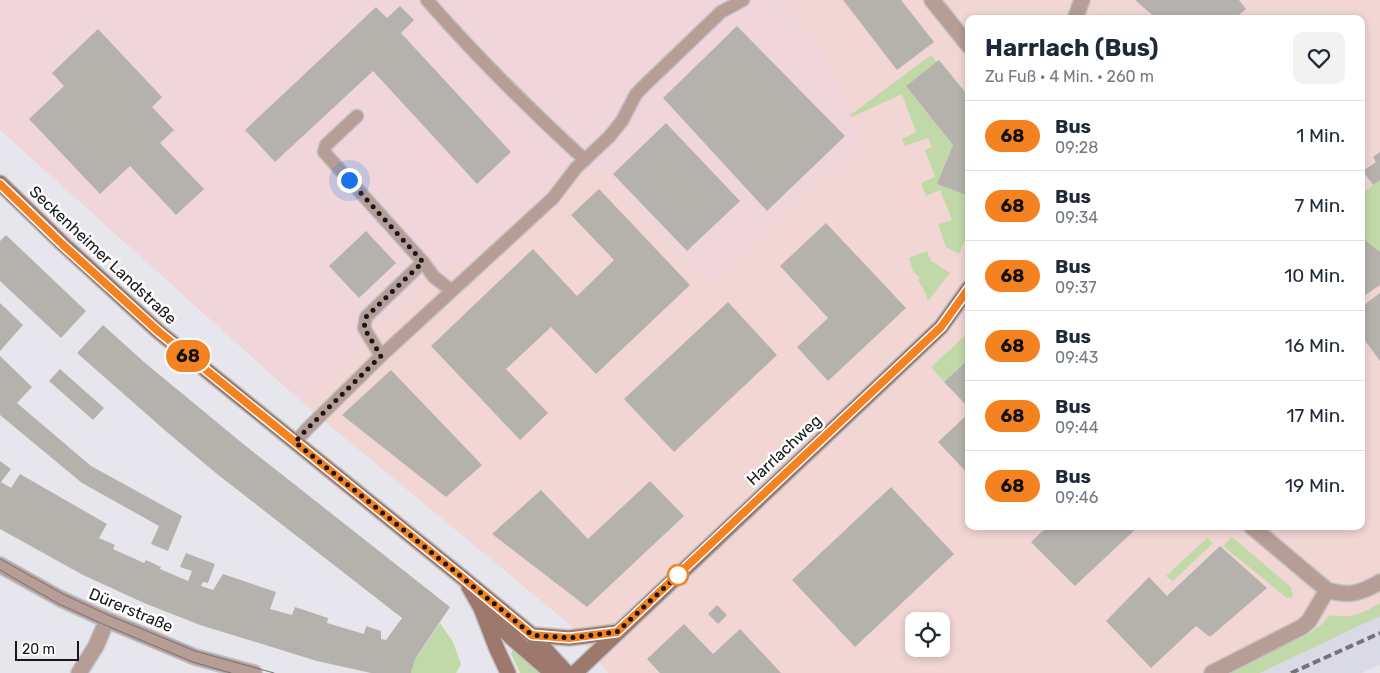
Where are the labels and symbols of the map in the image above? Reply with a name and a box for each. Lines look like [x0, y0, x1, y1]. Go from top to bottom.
your location [337, 168, 362, 193]
street label: Seckenheimer Landstraße [25, 182, 181, 328]
line badge: 68 [166, 340, 210, 372]
street label: Harrlachweg [743, 411, 825, 489]
unlabelled marker [667, 564, 689, 586]
street label: Dürerstraße [86, 584, 176, 636]
scale bar [15, 638, 79, 661]

